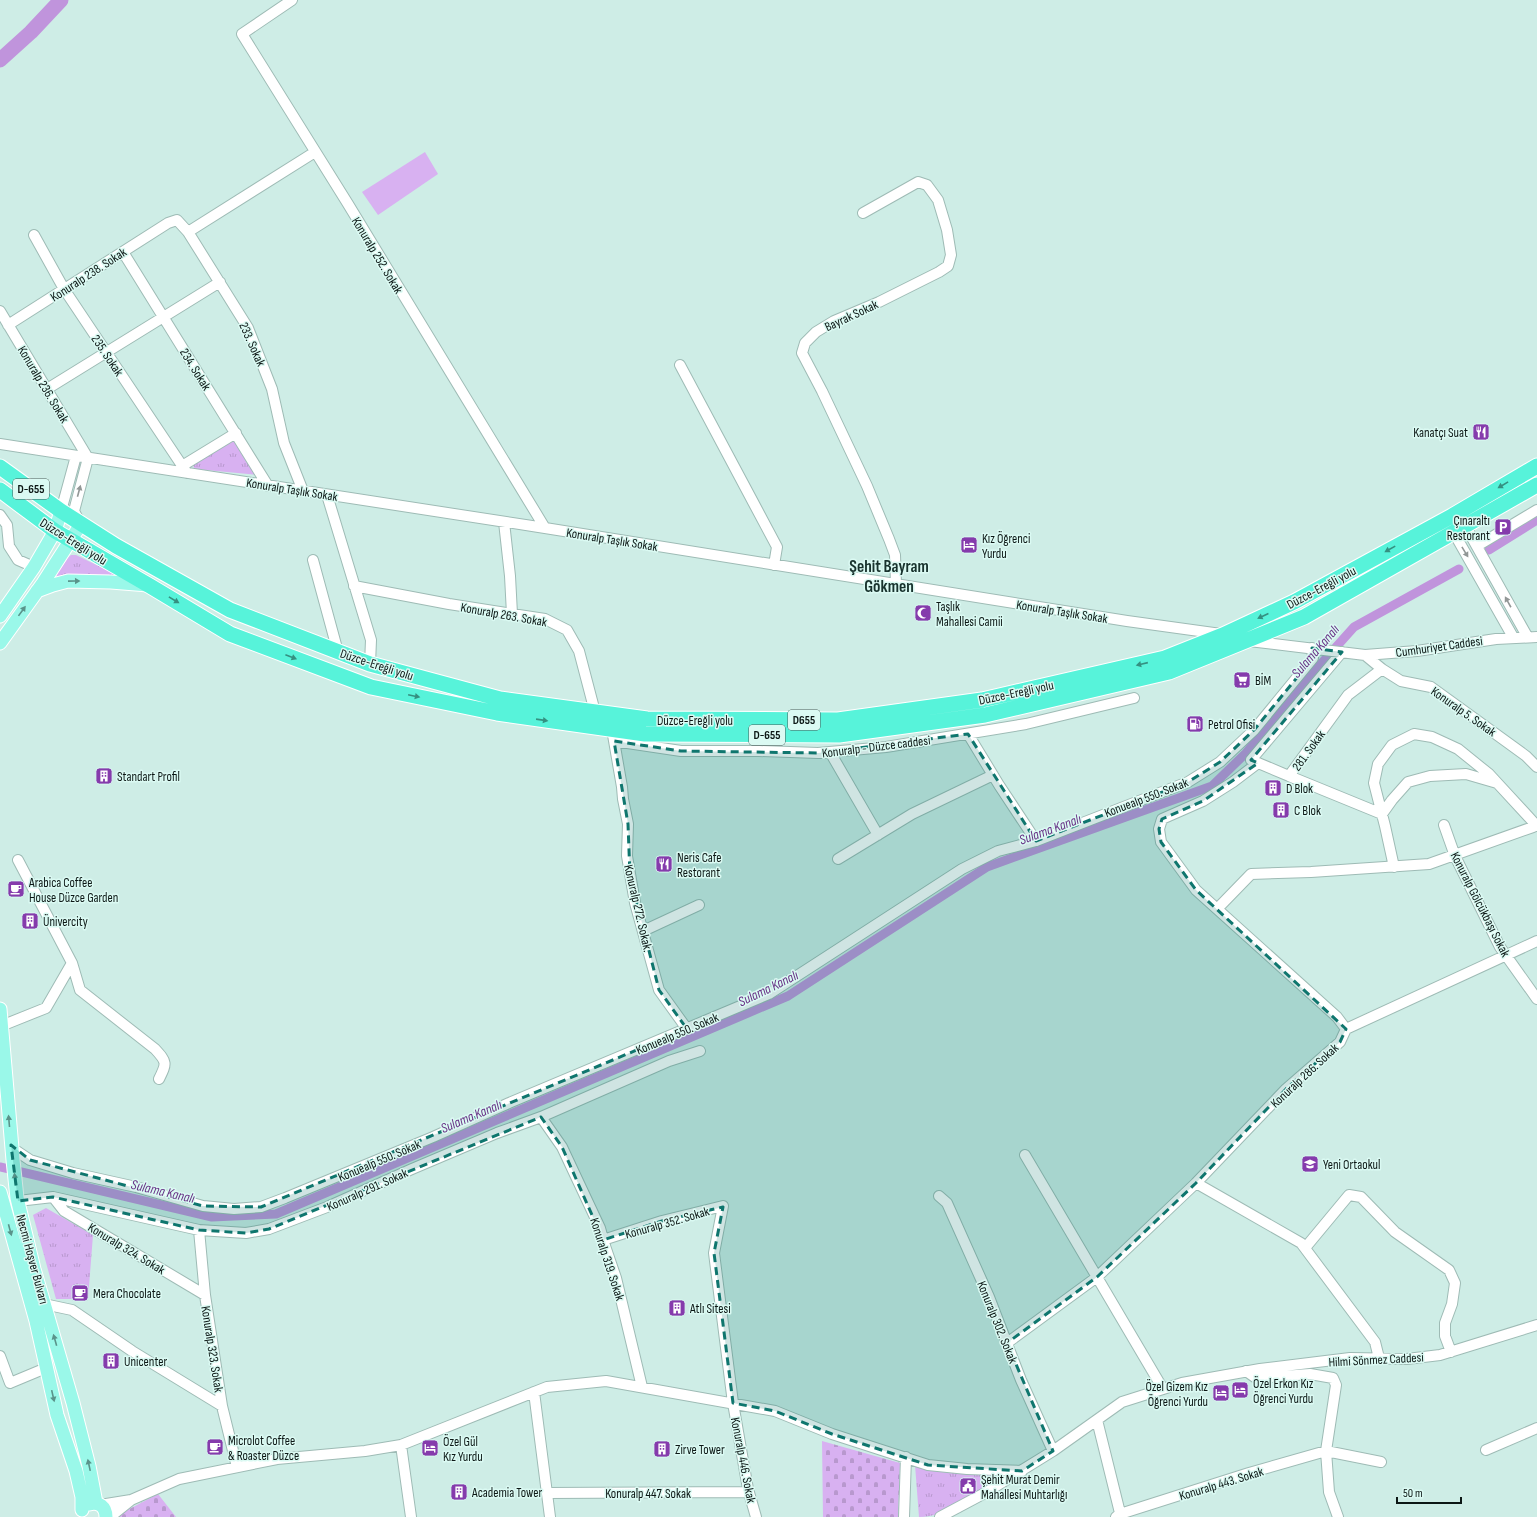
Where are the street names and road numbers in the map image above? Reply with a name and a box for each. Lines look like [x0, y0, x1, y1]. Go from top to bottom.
street label: Konuralp 252. Sokak [348, 214, 406, 297]
street label: Konuralp 238. Sokak [48, 244, 130, 305]
street label: Bayrak Sokak [822, 297, 881, 335]
street label: 233. Sokak [235, 320, 269, 369]
street label: 235. Sokak [88, 332, 127, 379]
street label: Konuralp 236. Sokak [14, 343, 72, 426]
street label: 234. Sokak [176, 345, 214, 394]
street label: Konuralp Taşlık Sokak [245, 475, 339, 505]
road number: D-655 [13, 479, 49, 499]
street label: Düzce-Ereğli yolu [37, 515, 110, 569]
street label: Konuralp Taşlık Sokak [565, 525, 659, 555]
street label: Düzce-Ereğli yolu [1284, 563, 1359, 613]
street label: Konuralp Taşlık Sokak [1015, 597, 1109, 627]
street label: Konuralp 263. Sokak [459, 600, 548, 630]
street label: Cumhuriyet Caddesi [1395, 633, 1484, 661]
street label: Düzce-Ereğli yolu [338, 646, 415, 684]
street label: Düzce-Ereğli yolu [977, 677, 1055, 709]
street label: Konuralp 5. Sokak [1428, 683, 1499, 740]
road number: D655 [788, 710, 820, 730]
street label: Düzce-Ereğli yolu [657, 713, 733, 729]
road number: D-655 [749, 725, 785, 745]
street label: 281. Sokak [1289, 727, 1329, 774]
street label: Konuralp - Düzce caddesi [821, 732, 931, 762]
street label: Konuealp 550. Sokak [1102, 775, 1191, 821]
street label: Konuralp Gölcükbaşı Sokak [1447, 849, 1514, 960]
street label: Konuralp 272. Sokak. [620, 863, 656, 953]
street label: Konuealp 550. Sokak [634, 1009, 721, 1059]
street label: Konuralp 286. Sokak [1267, 1040, 1342, 1111]
street label: Konuealp 550. Sokak [336, 1136, 423, 1186]
street label: Konuralp 291. Sokak [324, 1165, 410, 1215]
street label: Konuralp 352. Sokak [623, 1203, 711, 1243]
street label: Necmi Hoşver Bulvarı [12, 1213, 52, 1306]
street label: Konuralp 319. Sokak [586, 1216, 628, 1303]
street label: Konuralp 324. Sokak [85, 1220, 168, 1278]
street label: Konuralp 302. Sokak [973, 1279, 1021, 1366]
street label: Konuralp 323. Sokak [197, 1305, 227, 1393]
street label: Hilmi Sönmez Caddesi [1328, 1350, 1424, 1370]
street label: Konuralp 446. Sokak [727, 1416, 759, 1505]
street label: Konuralp 443. Sokak [1177, 1464, 1265, 1504]
street label: Konuralp 447. Sokak [605, 1486, 691, 1502]

